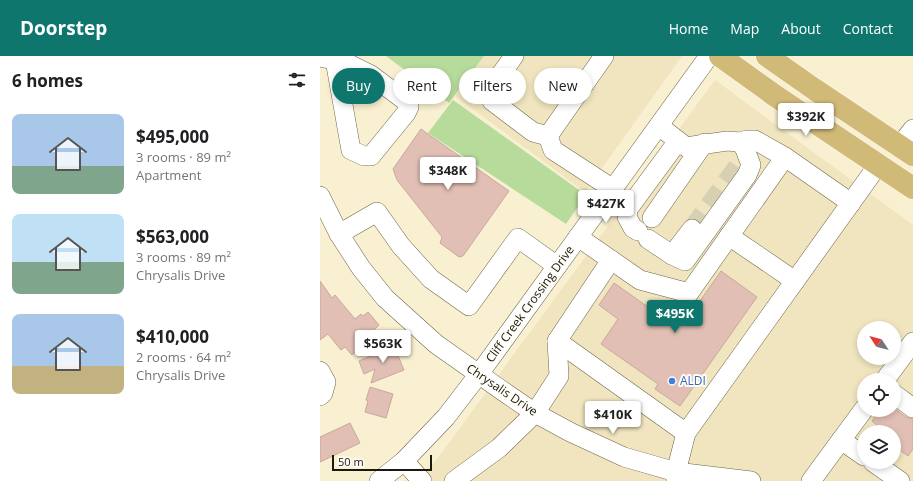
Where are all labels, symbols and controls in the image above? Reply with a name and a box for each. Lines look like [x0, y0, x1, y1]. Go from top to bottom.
text: Doorstep [20, 15, 107, 41]
text: Home [669, 19, 708, 38]
text: Map [730, 19, 759, 38]
text: About [781, 19, 821, 38]
text: Contact [843, 19, 893, 38]
chip: Buy [332, 68, 385, 104]
chip: Rent [393, 68, 451, 104]
chip: Filters [459, 68, 526, 104]
chip: New [534, 68, 592, 104]
text: 6 homes [12, 69, 83, 92]
icon: filters [286, 69, 308, 91]
pin: $392K [778, 103, 834, 137]
text: $392K [787, 107, 825, 125]
text: $495,000 [136, 125, 209, 148]
icon: home [44, 130, 92, 178]
text: 3 rooms · 89 m² [136, 148, 231, 166]
pin: $348K [420, 157, 476, 191]
text: $348K [429, 161, 467, 179]
text: Apartment [136, 166, 201, 184]
pin: $427K [578, 190, 634, 224]
text: $427K [587, 194, 625, 212]
text: $563,000 [136, 225, 209, 248]
icon: home [44, 230, 92, 278]
street label: Cliff Creek Crossing Drive [481, 242, 578, 366]
text: 3 rooms · 89 m² [136, 248, 231, 266]
text: Chrysalis Drive [136, 266, 225, 284]
pin: $495K [647, 300, 703, 334]
text: $495K [656, 304, 694, 322]
north arrow [857, 321, 901, 365]
map controls [857, 321, 901, 469]
text: $410,000 [136, 325, 209, 348]
icon: home [44, 330, 92, 378]
pin: $563K [355, 330, 411, 364]
text: $563K [364, 334, 402, 352]
text: 2 rooms · 64 m² [136, 348, 231, 366]
street label: Chrysalis Drive [463, 359, 541, 420]
text: Chrysalis Drive [136, 366, 225, 384]
place label: ALDI [680, 372, 706, 389]
button: locate [857, 373, 901, 417]
marker: ALDI [667, 376, 677, 386]
pin: $410K [585, 401, 641, 435]
text: $410K [594, 405, 632, 423]
button: layers [857, 425, 901, 469]
scale bar [332, 453, 432, 472]
text: 50 m [338, 454, 364, 469]

